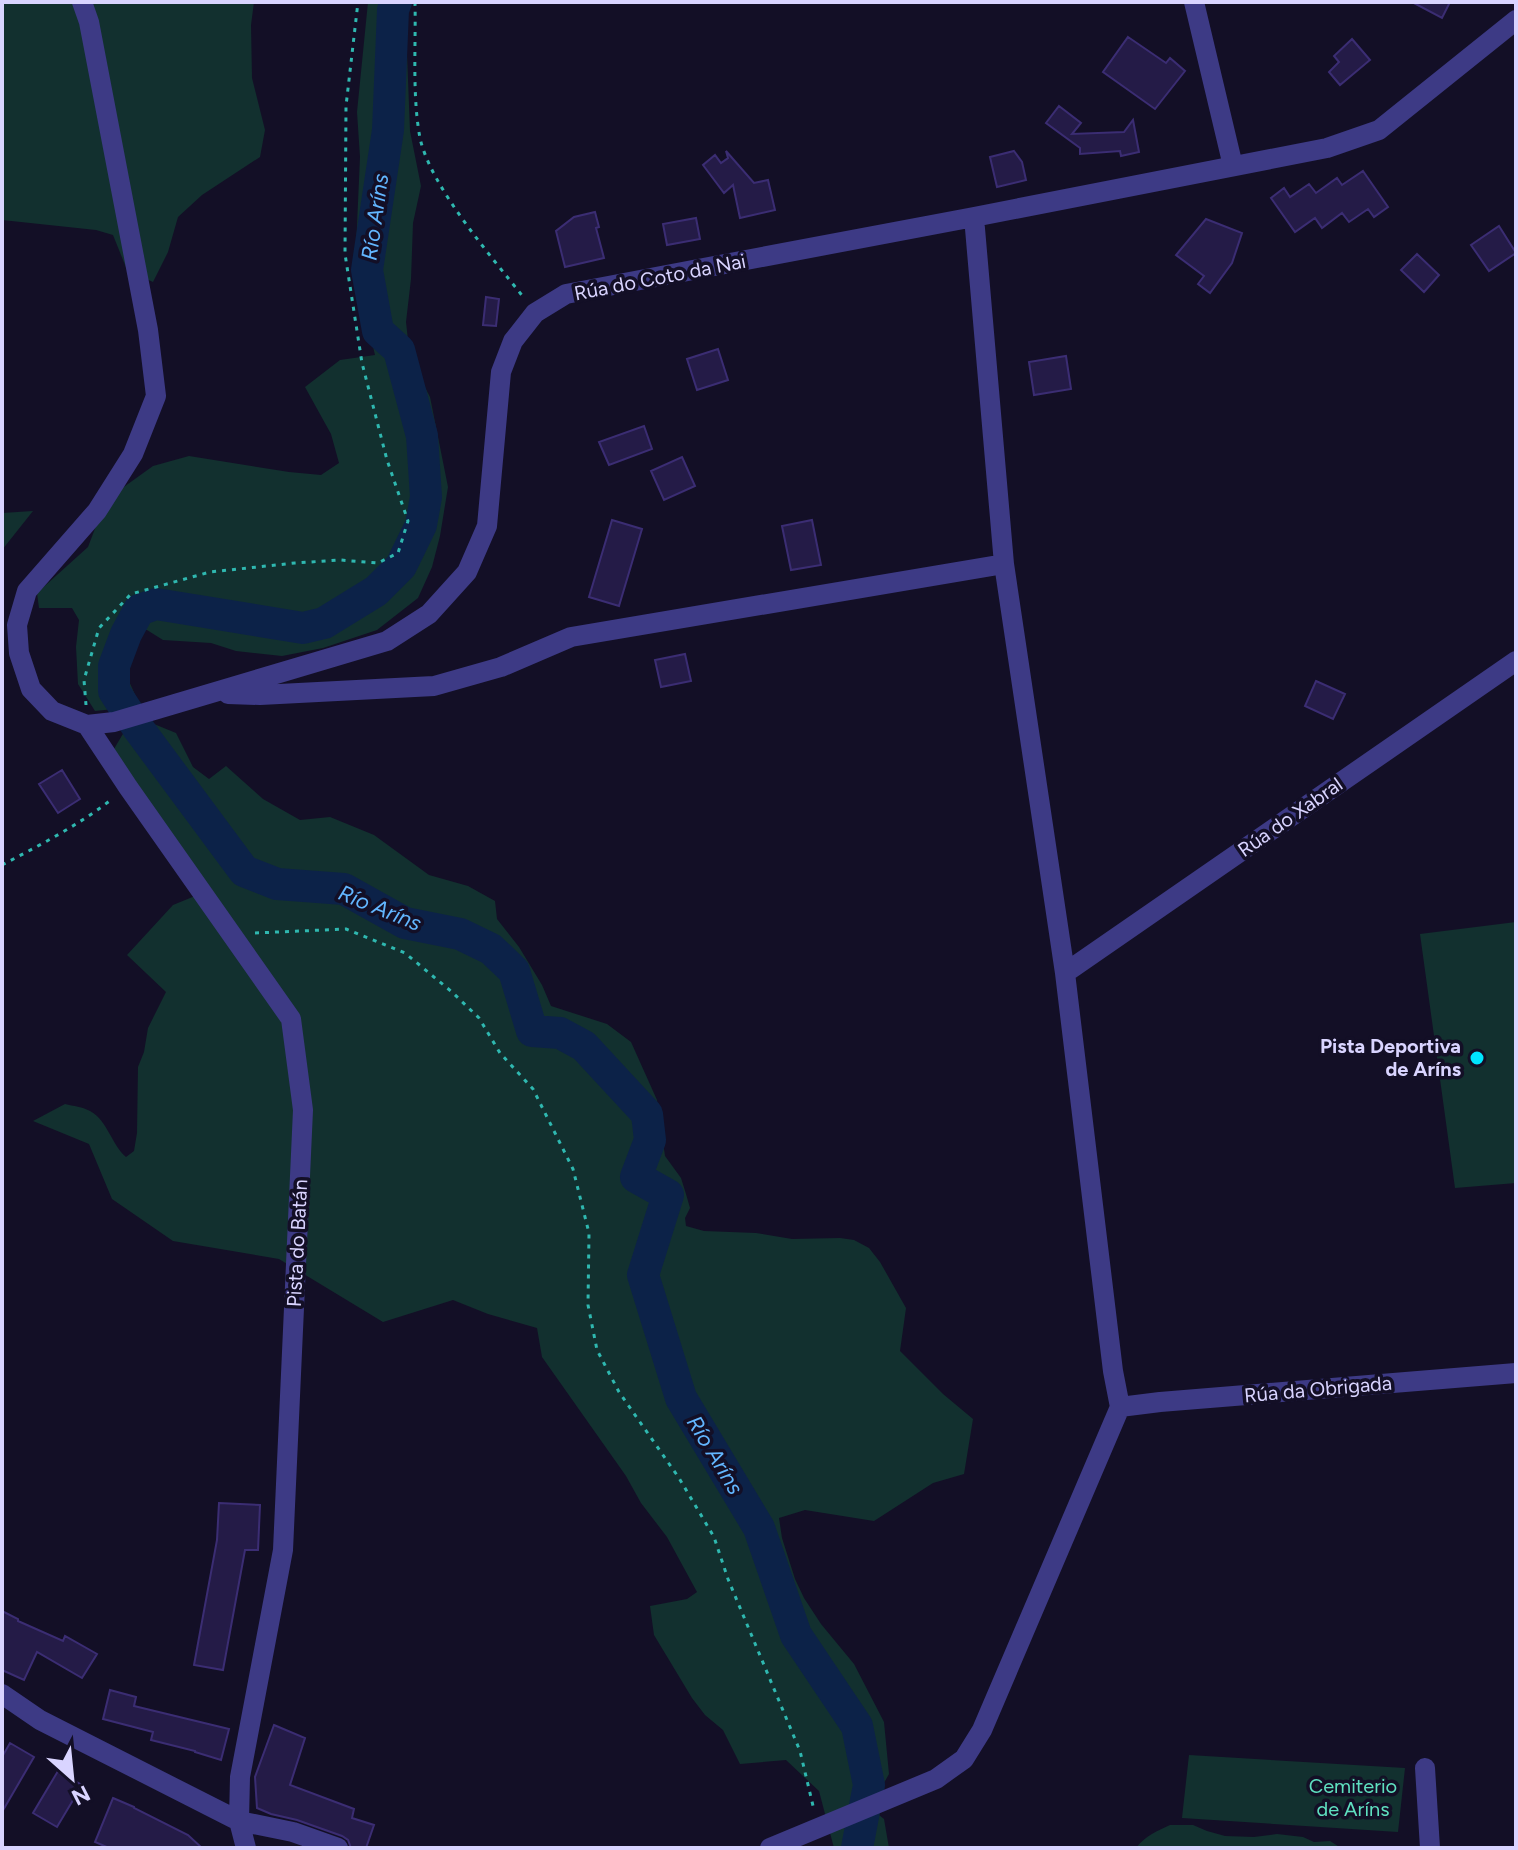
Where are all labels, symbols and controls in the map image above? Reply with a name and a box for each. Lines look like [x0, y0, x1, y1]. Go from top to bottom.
water label: Río Aríns [356, 172, 394, 262]
street label: Rúa do Coto da Nai [572, 249, 748, 305]
street label: Rúa do Xabral [1233, 772, 1347, 862]
water label: Río Aríns [334, 879, 426, 937]
place label: Pista Deportiva de Aríns [1320, 1034, 1461, 1081]
marker: Pista Deportiva de Aríns [1468, 1049, 1486, 1067]
street label: Pista do Batán [282, 1179, 312, 1307]
street label: Rúa da Obrigada [1243, 1371, 1393, 1407]
water label: Río Aríns [681, 1411, 749, 1499]
north arrow [32, 1738, 112, 1818]
park label: Cemiterio de Aríns [1309, 1774, 1397, 1821]
text: N [67, 1779, 95, 1811]

